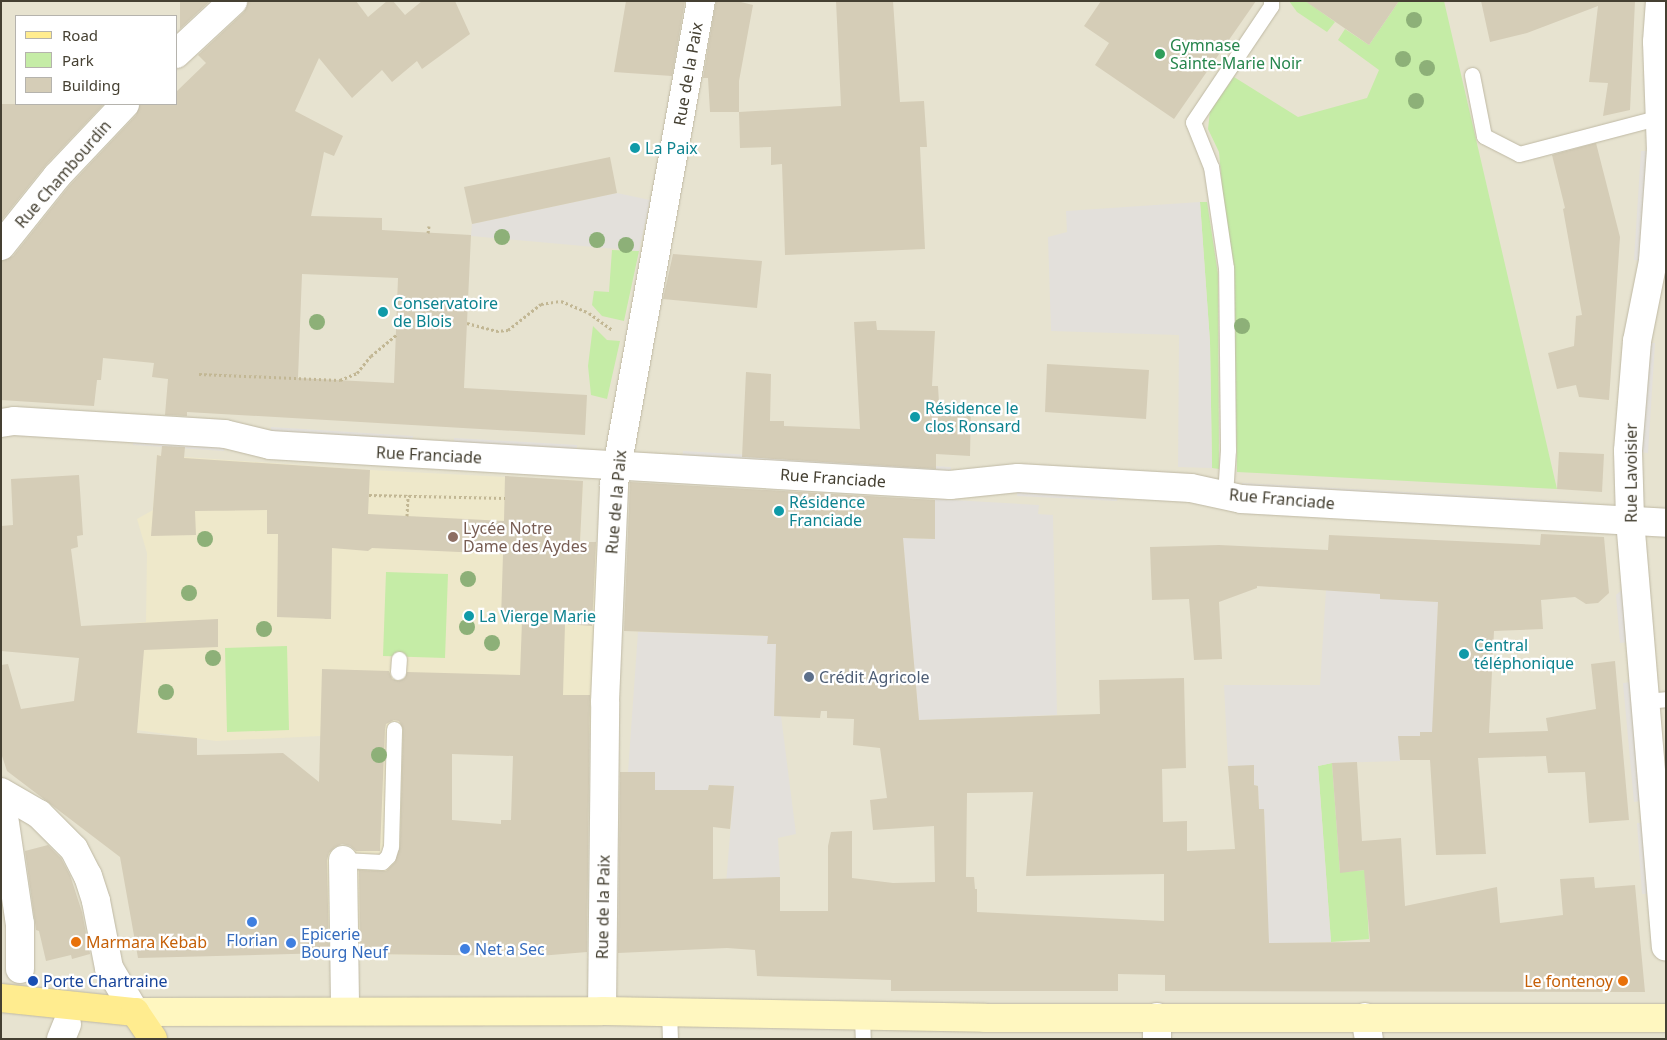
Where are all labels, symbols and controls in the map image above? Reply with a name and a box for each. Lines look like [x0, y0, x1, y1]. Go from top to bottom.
legend [15, 15, 178, 105]
street label: Rue de la Paix [669, 21, 707, 127]
text: Road [62, 25, 98, 45]
place label: Gymnase Sainte-Marie Noir [1170, 35, 1302, 73]
marker: Gymnase Sainte-Marie Noir [1154, 48, 1166, 60]
text: Park [62, 50, 94, 70]
text: Building [62, 75, 120, 95]
street label: Rue Chambourdin [11, 116, 115, 232]
place label: La Paix [645, 138, 698, 158]
marker: La Paix [629, 142, 641, 154]
place label: Conservatoire de Blois [393, 293, 498, 331]
marker: Conservatoire de Blois [377, 306, 389, 318]
place label: Résidence le clos Ronsard [925, 398, 1021, 436]
marker: Résidence le clos Ronsard [909, 411, 921, 423]
street label: Rue Lavoisier [1621, 423, 1641, 523]
street label: Rue Franciade [376, 443, 482, 467]
street label: Rue de la Paix [602, 449, 630, 555]
street label: Rue Franciade [779, 465, 887, 491]
street label: Rue Franciade [1228, 485, 1336, 513]
place label: Résidence Franciade [789, 492, 865, 530]
marker: Résidence Franciade [773, 505, 785, 517]
place label: Lycée Notre Dame des Aydes [463, 518, 587, 556]
marker: Lycée Notre Dame des Aydes [447, 531, 459, 543]
place label: La Vierge Marie [479, 606, 596, 626]
marker: La Vierge Marie [463, 610, 475, 622]
place label: Central téléphonique [1474, 635, 1574, 673]
marker: Central téléphonique [1458, 648, 1470, 660]
place label: Crédit Agricole [819, 667, 930, 687]
marker: Crédit Agricole [803, 671, 815, 683]
street label: Rue de la Paix [592, 855, 614, 959]
marker: Florian [246, 916, 258, 928]
place label: Epicerie Bourg Neuf [301, 924, 388, 962]
place label: Florian [226, 930, 278, 950]
place label: Marmara Kebab [86, 932, 207, 952]
marker: Marmara Kebab [70, 936, 82, 948]
marker: Epicerie Bourg Neuf [285, 937, 297, 949]
place label: Net a Sec [475, 939, 545, 959]
marker: Net a Sec [459, 943, 471, 955]
place label: Porte Chartraine [43, 971, 168, 991]
place label: Le fontenoy [1524, 971, 1613, 991]
marker: Porte Chartraine [27, 975, 39, 987]
marker: Le fontenoy [1617, 975, 1629, 987]

